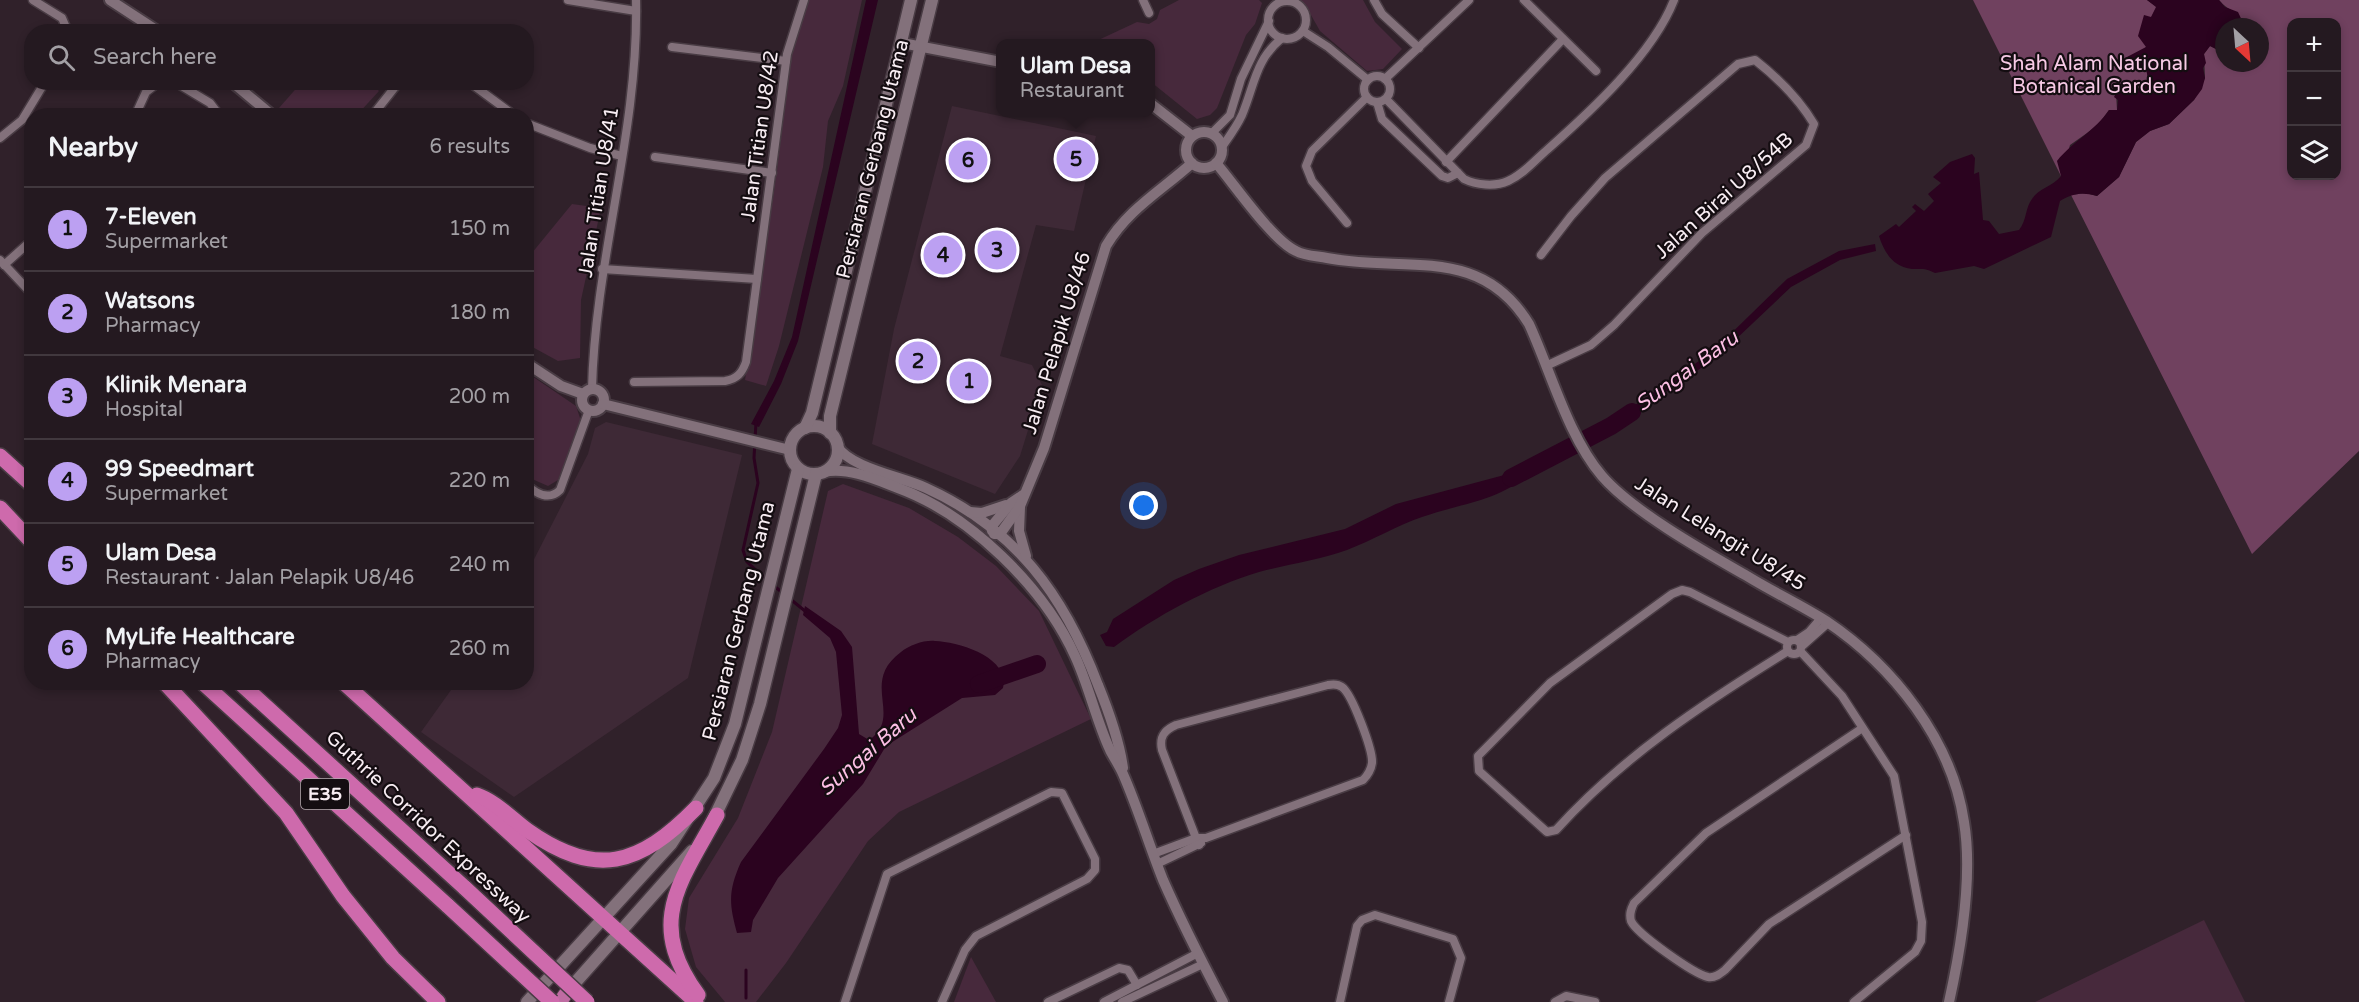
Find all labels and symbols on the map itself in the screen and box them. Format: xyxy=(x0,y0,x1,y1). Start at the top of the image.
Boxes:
north arrow xyxy=(2215,18,2269,72)
street label: Persiaran Gerbang Utama xyxy=(832,37,914,281)
street label: Jalan Titian U8/42 xyxy=(736,49,784,223)
park label: Shah Alam National Botanical Garden xyxy=(2000,52,2188,99)
street label: Jalan Titian U8/41 xyxy=(574,105,624,279)
street label: Jalan Birai U8/54B xyxy=(1650,128,1798,264)
pin: 5 xyxy=(1056,136,1096,182)
pin: 6 xyxy=(948,138,988,182)
pin: 3 xyxy=(978,228,1016,272)
pin: 4 xyxy=(924,232,962,278)
street label: Jalan Pelapik U8/46 xyxy=(1018,249,1096,437)
water label: Sungai Baru xyxy=(1631,325,1744,417)
pin: 2 xyxy=(898,338,938,384)
pin: 1 xyxy=(950,358,988,404)
street label: Jalan Lelangit U8/45 xyxy=(1630,472,1810,596)
your location xyxy=(1129,491,1158,520)
street label: Persiaran Gerbang Utama xyxy=(698,499,780,743)
water label: Sungai Baru xyxy=(814,702,923,801)
street label: Guthrie Corridor Expressway xyxy=(321,726,536,929)
road number: E35 xyxy=(301,779,349,809)

